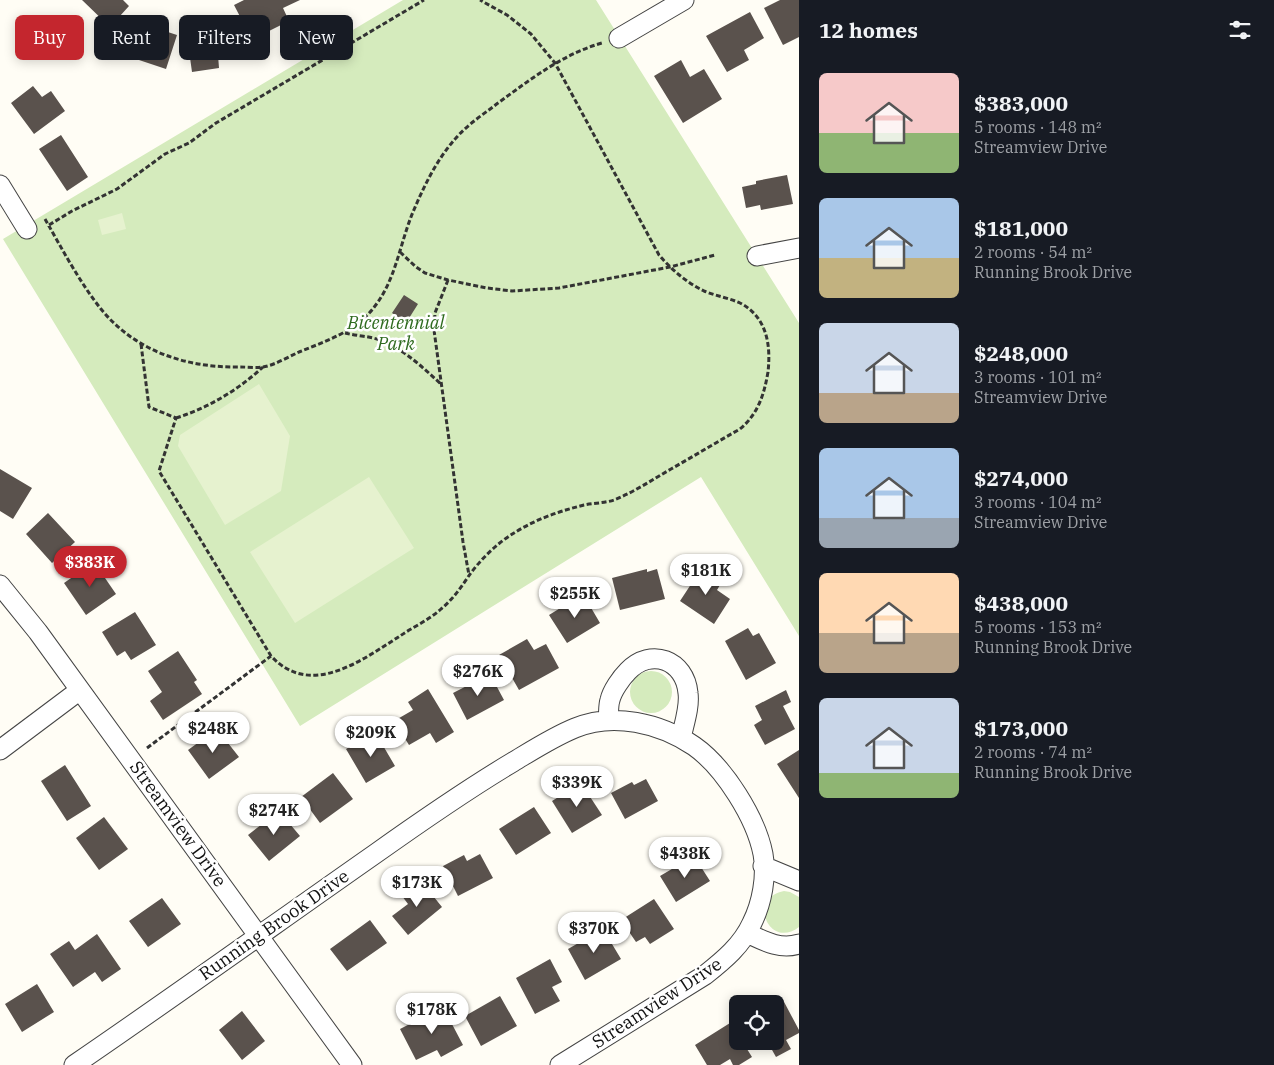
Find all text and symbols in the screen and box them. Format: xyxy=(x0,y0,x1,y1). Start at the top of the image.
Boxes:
chip: Buy xyxy=(15,15,84,60)
chip: Rent xyxy=(94,15,169,60)
chip: Filters xyxy=(179,15,270,60)
chip: New xyxy=(280,15,353,60)
text: 12 homes xyxy=(819,16,918,44)
icon: filters xyxy=(1226,16,1254,44)
text: $383,000 xyxy=(974,89,1068,117)
icon: home xyxy=(859,93,919,153)
text: 5 rooms · 148 m² xyxy=(974,117,1102,137)
text: Streamview Drive xyxy=(974,137,1107,157)
text: $181,000 xyxy=(974,214,1068,242)
icon: home xyxy=(859,218,919,278)
text: 2 rooms · 54 m² xyxy=(974,242,1092,262)
text: Running Brook Drive xyxy=(974,262,1132,282)
park label: Bicentennial Park xyxy=(346,311,446,355)
text: $248,000 xyxy=(974,339,1068,367)
icon: home xyxy=(859,343,919,403)
text: 3 rooms · 101 m² xyxy=(974,367,1102,387)
text: Streamview Drive xyxy=(974,387,1107,407)
text: $274,000 xyxy=(974,464,1068,492)
icon: home xyxy=(859,468,919,528)
text: 3 rooms · 104 m² xyxy=(974,492,1102,512)
text: Streamview Drive xyxy=(974,512,1107,532)
pin: $383K xyxy=(55,546,125,588)
text: $383K xyxy=(65,552,115,572)
pin: $181K xyxy=(671,554,741,596)
text: $181K xyxy=(681,560,731,580)
pin: $255K xyxy=(540,576,610,619)
text: $255K xyxy=(550,583,600,603)
text: $438,000 xyxy=(974,589,1068,617)
icon: home xyxy=(859,593,919,653)
text: 5 rooms · 153 m² xyxy=(974,617,1102,637)
text: Running Brook Drive xyxy=(974,637,1132,657)
pin: $276K xyxy=(443,654,513,697)
text: $276K xyxy=(453,661,503,681)
pin: $248K xyxy=(178,712,248,754)
text: $173,000 xyxy=(974,714,1068,742)
pin: $209K xyxy=(336,716,406,758)
text: $248K xyxy=(188,718,238,738)
icon: home xyxy=(859,718,919,778)
text: $209K xyxy=(346,722,396,742)
text: 2 rooms · 74 m² xyxy=(974,742,1092,762)
street label: Streamview Drive xyxy=(125,756,232,891)
text: Running Brook Drive xyxy=(974,762,1132,782)
pin: $339K xyxy=(542,766,612,808)
text: $339K xyxy=(552,772,602,792)
pin: $274K xyxy=(239,794,309,836)
text: $274K xyxy=(249,800,299,820)
pin: $438K xyxy=(650,836,720,879)
text: $438K xyxy=(660,843,710,863)
street label: Running Brook Drive xyxy=(194,864,353,985)
pin: $173K xyxy=(382,866,452,908)
text: $173K xyxy=(392,872,442,892)
pin: $370K xyxy=(559,912,629,954)
text: $370K xyxy=(569,918,619,938)
street label: Streamview Drive xyxy=(588,952,726,1053)
pin: $178K xyxy=(397,992,467,1035)
map controls xyxy=(729,995,784,1050)
button: locate xyxy=(729,995,784,1050)
text: $178K xyxy=(407,999,457,1019)

